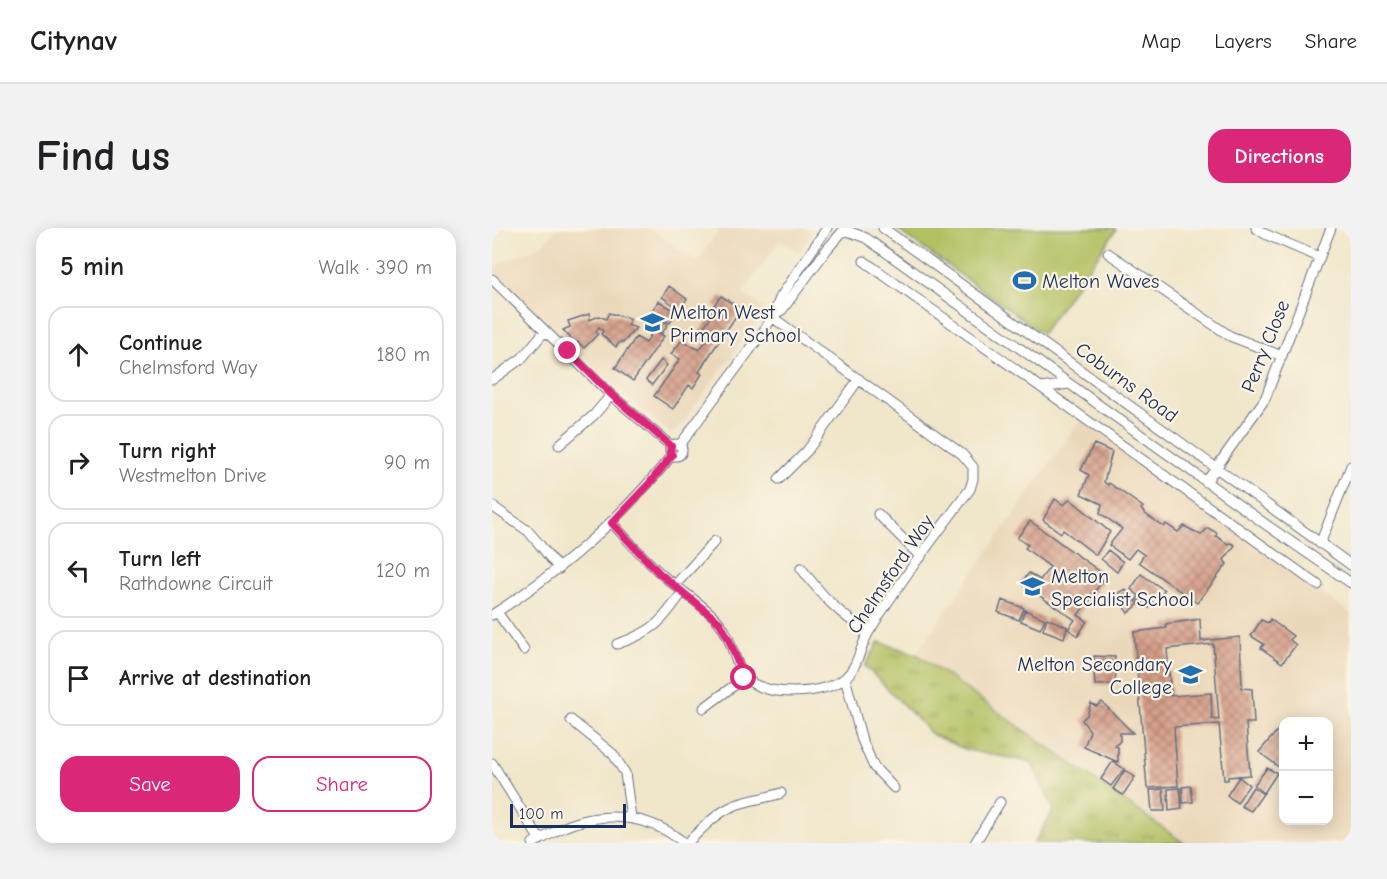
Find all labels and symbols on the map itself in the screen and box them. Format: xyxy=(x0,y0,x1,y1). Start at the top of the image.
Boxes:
sports icon: Melton Waves xyxy=(1011,268,1037,294)
place label: Melton Waves xyxy=(1042,270,1159,293)
street label: Perry Close xyxy=(1237,297,1294,396)
place label: Melton West Primary School xyxy=(670,301,801,347)
school or university icon: Melton West Primary School xyxy=(639,310,665,336)
route end xyxy=(554,337,580,363)
street label: Coburns Road xyxy=(1071,338,1182,427)
street label: Chelmsford Way xyxy=(842,511,939,638)
place label: Melton Specialist School xyxy=(1051,565,1194,611)
school or university icon: Melton Specialist School xyxy=(1020,574,1046,600)
place label: Melton Secondary College xyxy=(1017,653,1172,699)
school or university icon: Melton Secondary College xyxy=(1177,662,1203,688)
route start xyxy=(730,664,756,690)
scale bar xyxy=(510,801,626,828)

